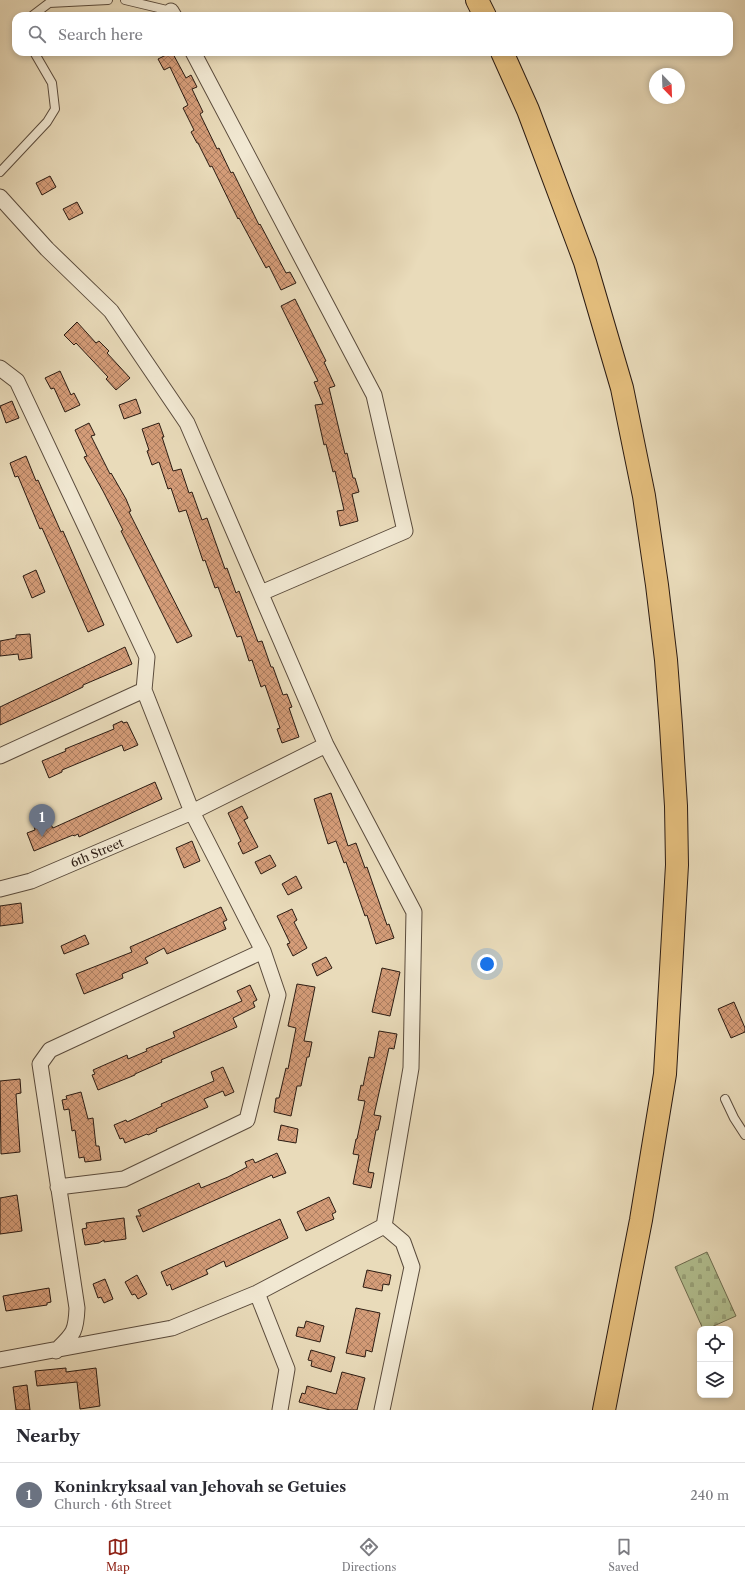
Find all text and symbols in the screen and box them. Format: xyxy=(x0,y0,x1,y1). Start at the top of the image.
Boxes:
search box xyxy=(12,12,733,56)
icon: search xyxy=(26,23,48,45)
text: Search here xyxy=(58,25,143,44)
north arrow xyxy=(649,68,685,104)
pin: 1 xyxy=(29,804,55,837)
street label: 6th Street xyxy=(68,834,126,870)
your location xyxy=(477,954,497,974)
map controls xyxy=(697,1326,733,1398)
button: locate xyxy=(697,1326,733,1362)
button: layers xyxy=(697,1362,733,1398)
text: Nearby xyxy=(16,1426,80,1446)
text: Koninkryksaal van Jehovah se Getuies xyxy=(54,1477,346,1496)
text: 1 xyxy=(26,1487,32,1503)
text: 240 m xyxy=(690,1487,729,1503)
text: Church · 6th Street xyxy=(54,1496,172,1512)
tab: Map xyxy=(106,1536,130,1574)
tab: Directions xyxy=(342,1536,396,1574)
tab: Saved xyxy=(608,1536,639,1574)

